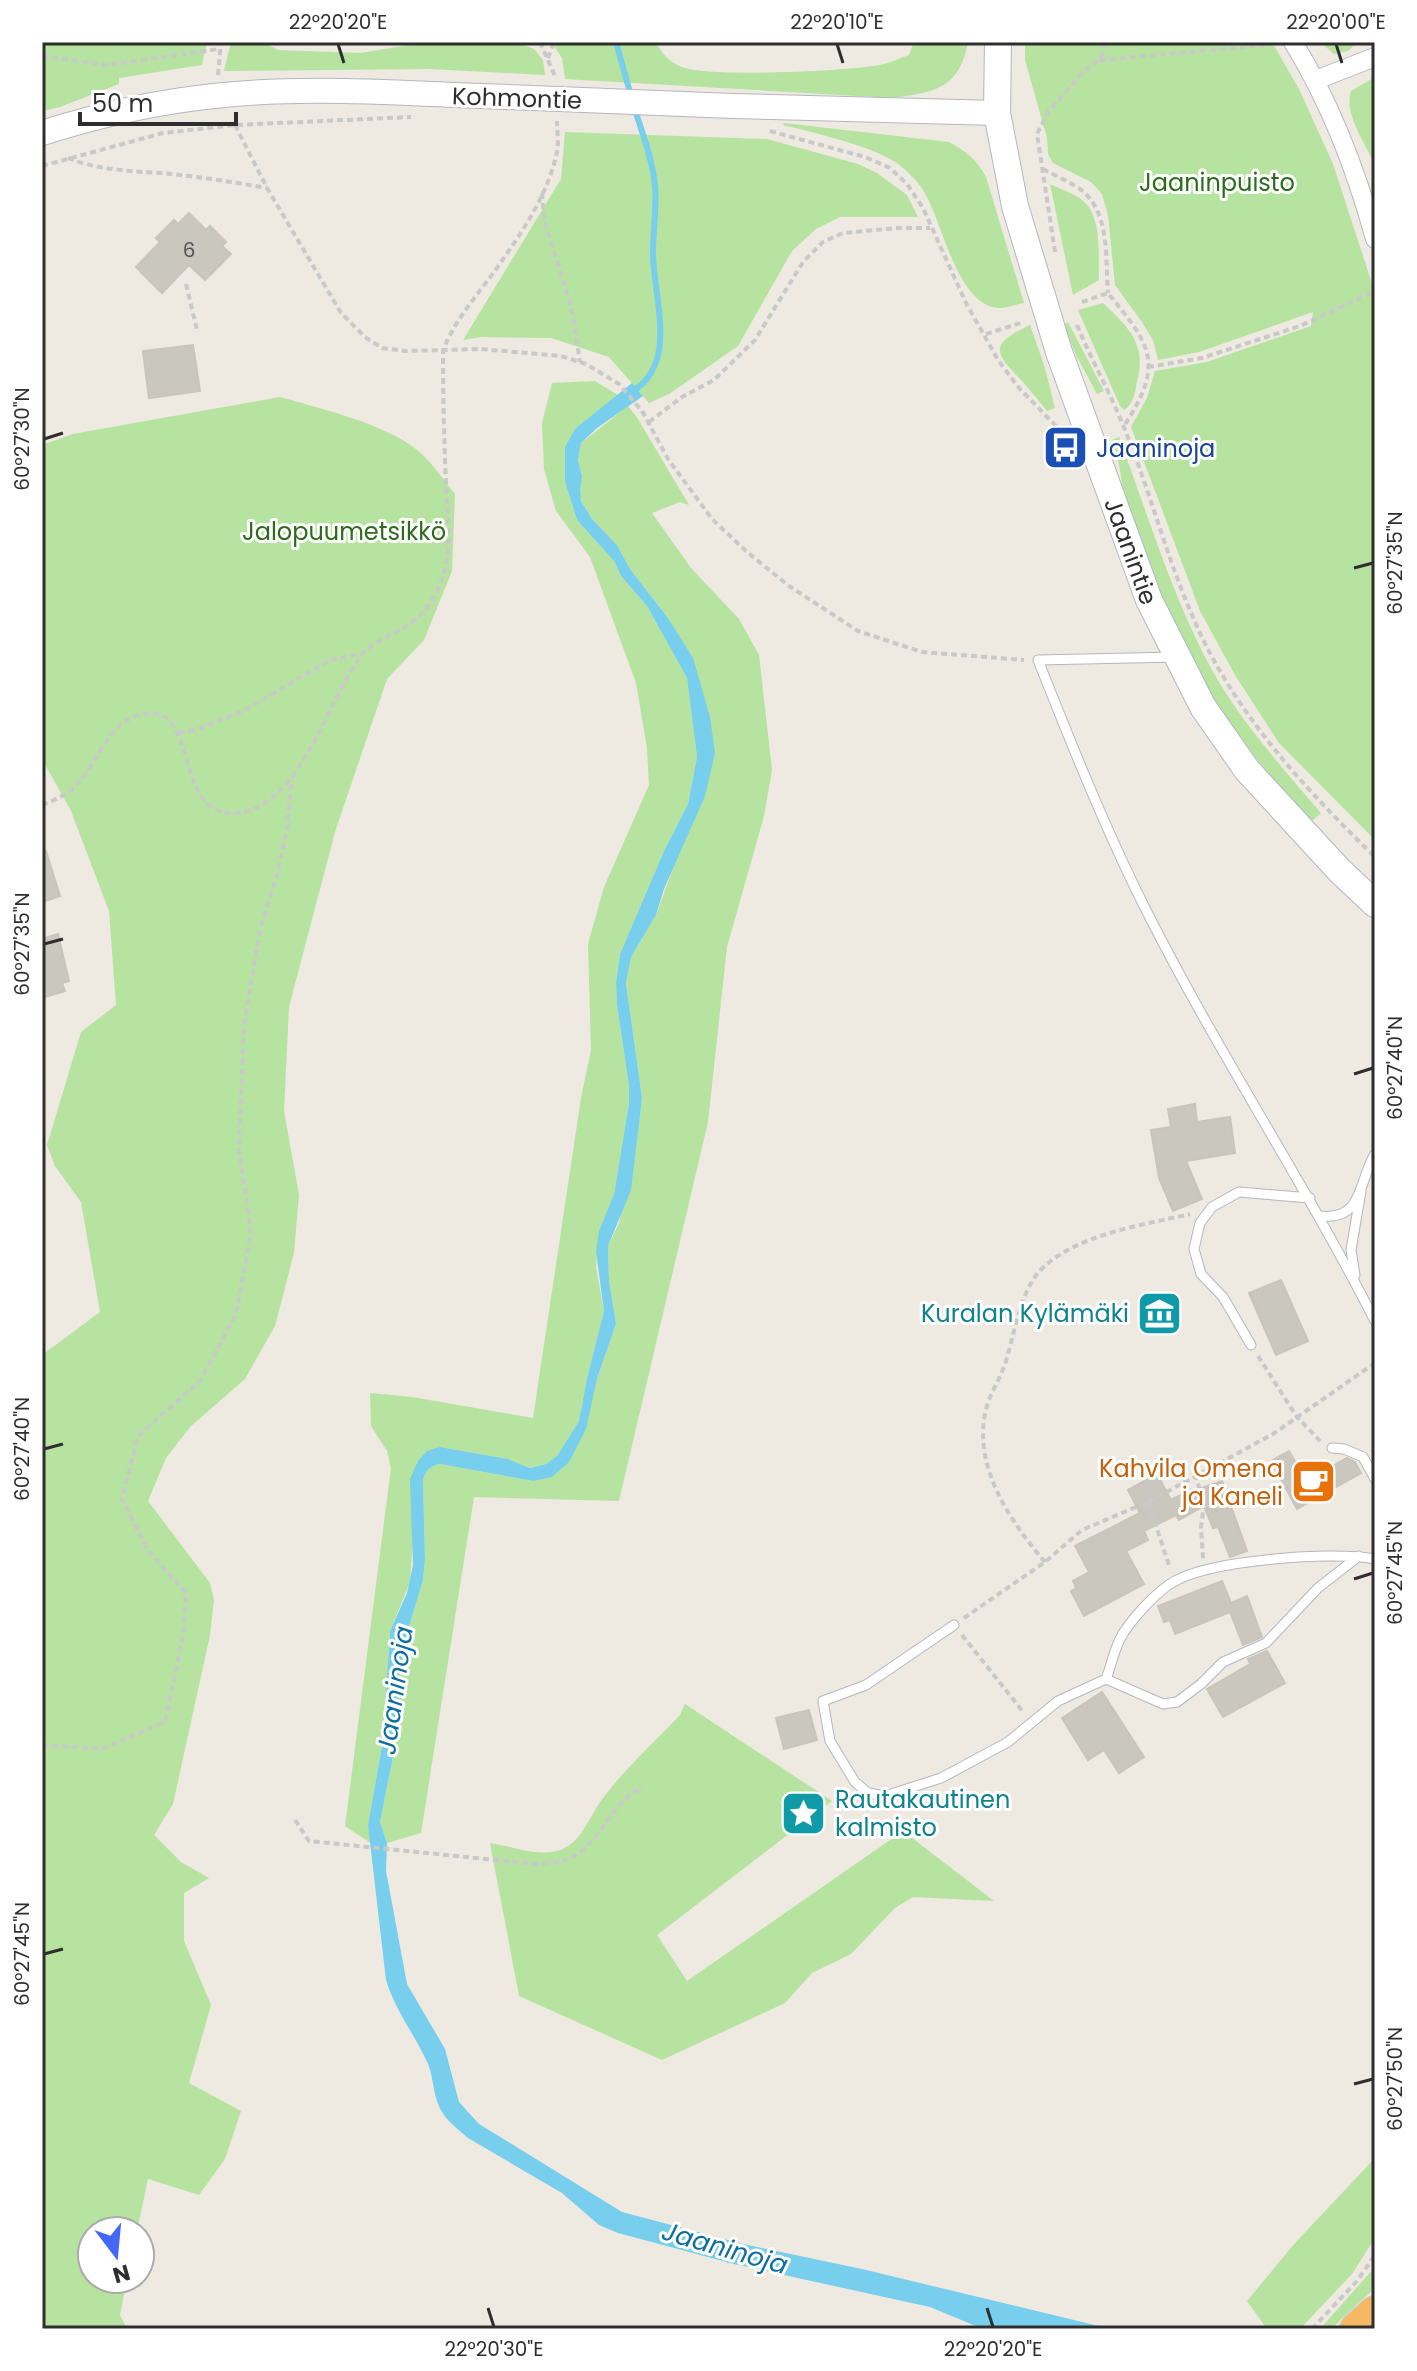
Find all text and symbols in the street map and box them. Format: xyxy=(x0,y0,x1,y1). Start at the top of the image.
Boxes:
text: 22°20'20"E xyxy=(289,8,387,36)
text: 22°20'10"E xyxy=(790,8,884,36)
text: 22°20'00"E xyxy=(1286,8,1386,36)
scale bar xyxy=(80,76,236,126)
street label: Kohmontie xyxy=(451,79,583,117)
text: 50 m xyxy=(92,87,153,120)
park label: Jaaninpuisto xyxy=(1139,166,1295,199)
house number: 6 xyxy=(183,236,195,264)
text: 60°27'30"N xyxy=(8,387,36,491)
bus stop icon: Jaaninoja xyxy=(1041,424,1089,472)
place label: Jaaninoja xyxy=(1096,432,1215,465)
street label: Jaanintie xyxy=(1097,493,1166,609)
text: 60°27'35"N xyxy=(1381,511,1409,615)
park label: Jalopuumetsikkö xyxy=(242,515,446,548)
text: 60°27'35"N xyxy=(8,892,36,996)
text: 60°27'40"N xyxy=(1381,1016,1409,1120)
museum icon: Kuralan Kylämäki xyxy=(1136,1289,1184,1337)
place label: Kuralan Kylämäki xyxy=(921,1297,1129,1330)
text: 60°27'40"N xyxy=(8,1397,36,1501)
place label: Kahvila Omena ja Kaneli xyxy=(1099,1452,1283,1513)
cafe icon: Kahvila Omena ja Kaneli xyxy=(1290,1458,1338,1506)
text: 60°27'45"N xyxy=(1381,1521,1409,1625)
water label: Jaaninoja xyxy=(368,1623,422,1757)
place label: Rautakautinen kalmisto xyxy=(835,1783,1010,1844)
place icon: Rautakautinen kalmisto xyxy=(780,1789,828,1837)
text: 60°27'45"N xyxy=(8,1902,36,2006)
text: 60°27'50"N xyxy=(1381,2027,1409,2131)
water label: Jaaninoja xyxy=(658,2213,792,2283)
north arrow xyxy=(76,2215,156,2295)
text: N xyxy=(109,2257,134,2291)
text: 22°20'30"E xyxy=(445,2335,543,2363)
text: 22°20'20"E xyxy=(944,2335,1042,2363)

